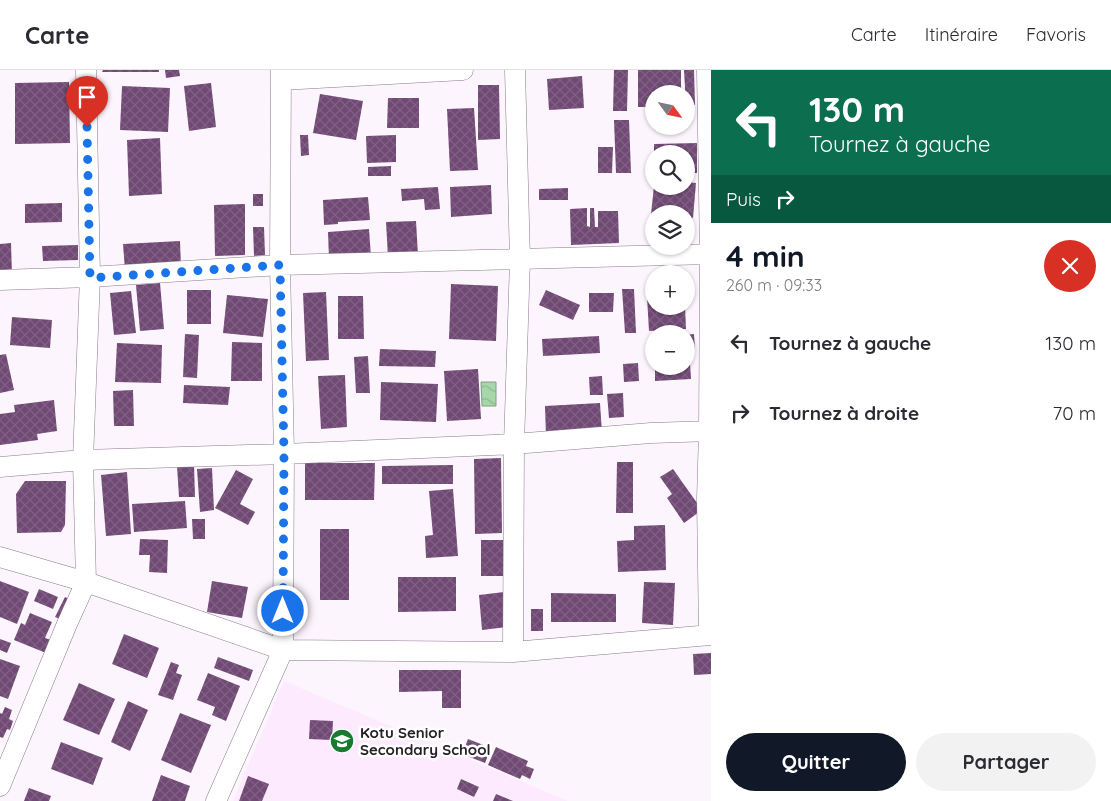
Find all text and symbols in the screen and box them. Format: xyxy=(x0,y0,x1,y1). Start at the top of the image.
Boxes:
text: Carte xyxy=(25,20,89,50)
text: Carte xyxy=(851,23,897,46)
text: Itinéraire xyxy=(925,23,998,46)
text: Favoris xyxy=(1026,23,1086,46)
pin xyxy=(66,76,108,127)
icon: arrive xyxy=(73,83,101,111)
north arrow xyxy=(645,85,695,135)
map controls xyxy=(645,85,695,375)
text: 130 m xyxy=(809,87,905,131)
icon: left xyxy=(726,90,791,155)
text: Tournez à gauche xyxy=(809,130,991,158)
button: search xyxy=(645,145,695,195)
icon: right xyxy=(771,185,799,213)
text: Puis xyxy=(726,187,761,211)
button: layers xyxy=(645,205,695,255)
text: 4 min xyxy=(726,237,805,275)
button: close xyxy=(1044,240,1096,292)
button: + xyxy=(645,265,695,315)
text: 260 m · 09:33 xyxy=(726,275,822,295)
button: − xyxy=(645,325,695,375)
icon: left xyxy=(726,329,754,357)
text: Tournez à gauche xyxy=(769,331,931,355)
text: 130 m xyxy=(1045,331,1096,355)
icon: right xyxy=(726,399,754,427)
text: Tournez à droite xyxy=(769,401,919,425)
text: 70 m xyxy=(1052,401,1096,425)
position arrow xyxy=(256,584,308,636)
place label: Kotu Senior Secondary School xyxy=(360,723,491,759)
school or university icon: Kotu Senior Secondary School xyxy=(329,728,355,754)
button: Quitter xyxy=(726,733,906,791)
button: Partager xyxy=(916,733,1096,791)

